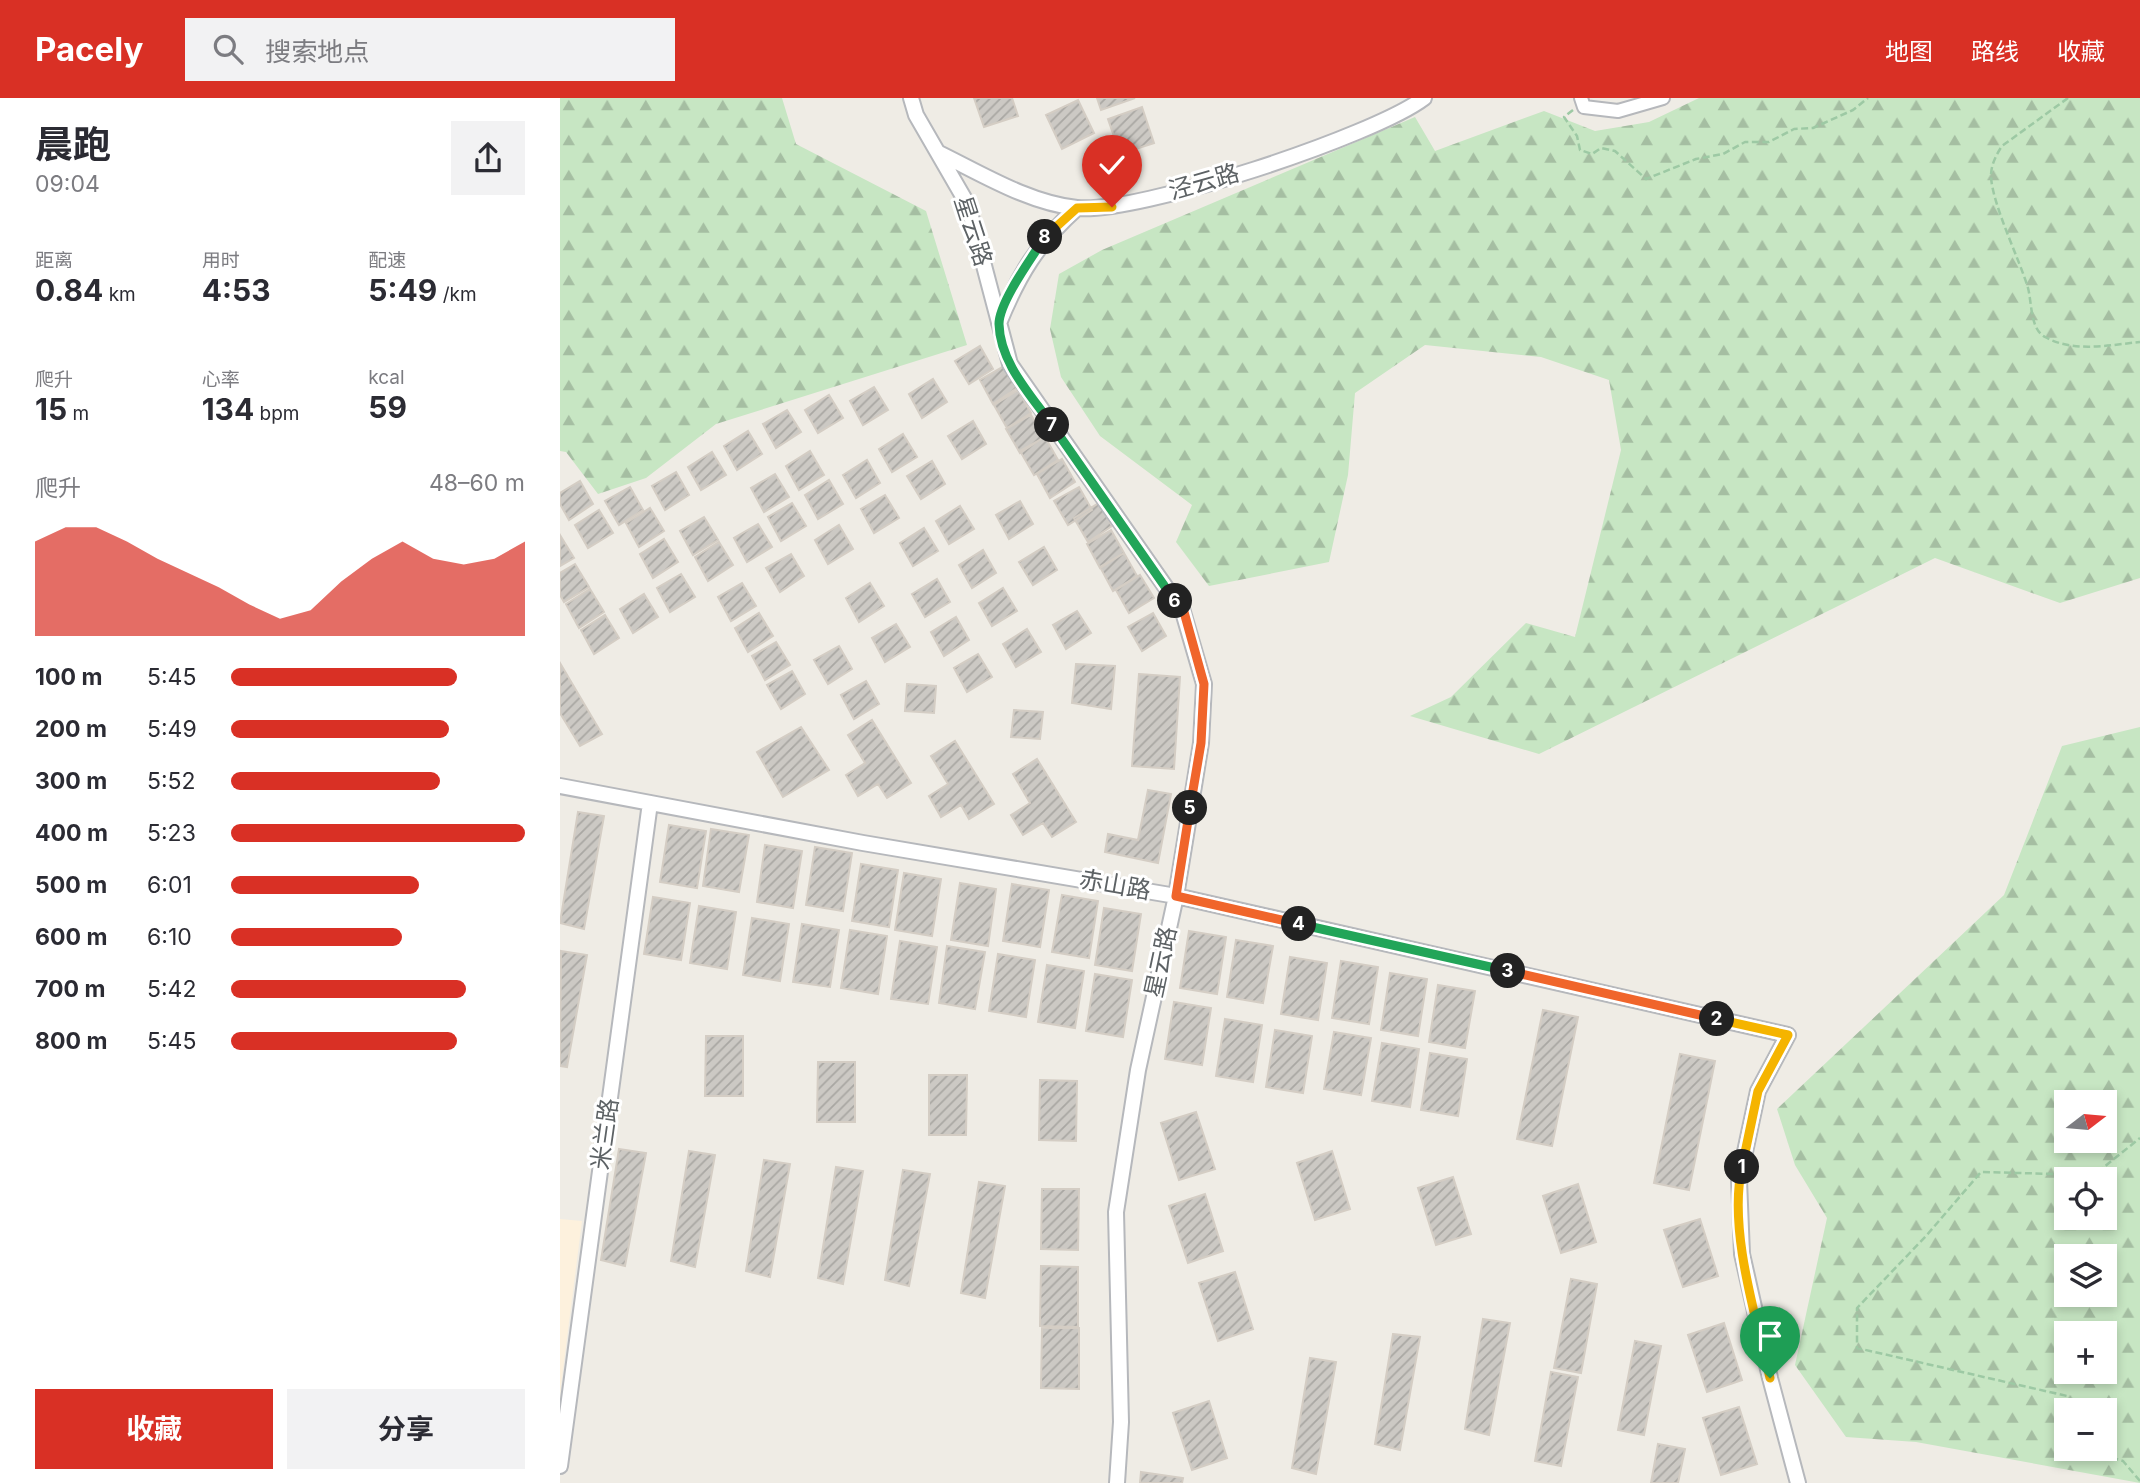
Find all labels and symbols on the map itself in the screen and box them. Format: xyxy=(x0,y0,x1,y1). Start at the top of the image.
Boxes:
pin xyxy=(1082,135,1142,207)
street label: 泾云路 xyxy=(1165,158,1242,205)
street label: 星云路 xyxy=(949,192,998,270)
pin: 8 xyxy=(1028,220,1063,254)
pin: 7 xyxy=(1035,408,1070,442)
pin: 6 xyxy=(1158,584,1192,618)
pin: 5 xyxy=(1172,790,1208,826)
street label: 赤山路 xyxy=(1077,864,1153,905)
pin: 4 xyxy=(1282,906,1316,942)
street label: 星云路 xyxy=(1139,924,1182,1000)
pin: 3 xyxy=(1490,954,1525,988)
pin: 2 xyxy=(1700,1002,1734,1037)
north arrow xyxy=(2054,1090,2118,1153)
street label: 米兰路 xyxy=(585,1096,624,1172)
pin: 1 xyxy=(1724,1150,1760,1184)
pin xyxy=(1740,1306,1800,1378)

